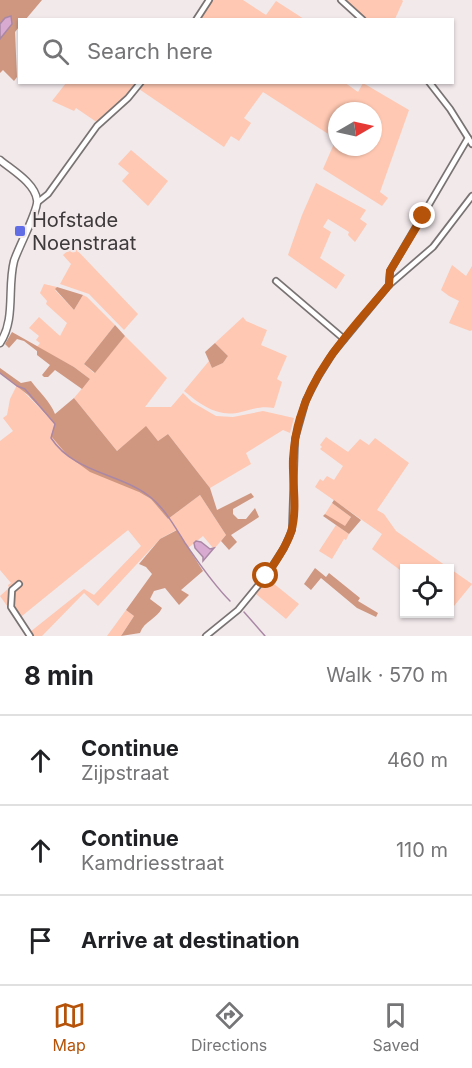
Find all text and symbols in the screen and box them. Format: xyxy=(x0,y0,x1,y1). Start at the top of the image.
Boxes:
search box xyxy=(18,18,454,84)
icon: search xyxy=(39,35,72,68)
text: Search here xyxy=(87,38,213,64)
north arrow xyxy=(328,102,382,156)
route end xyxy=(409,202,435,228)
place label: Hofstade Noenstraat xyxy=(32,208,137,255)
marker: Hofstade Noenstraat xyxy=(13,224,27,238)
route start xyxy=(252,562,278,588)
map controls xyxy=(400,564,454,618)
button: locate xyxy=(400,564,454,618)
text: 8 min xyxy=(24,660,94,691)
text: Walk · 570 m xyxy=(326,663,448,687)
text: Continue xyxy=(81,735,179,761)
icon: ahead xyxy=(24,744,57,777)
text: 460 m xyxy=(387,748,448,772)
text: Zijpstraat xyxy=(81,761,169,785)
text: Continue xyxy=(81,825,179,851)
icon: ahead xyxy=(24,834,57,867)
text: 110 m xyxy=(396,838,448,862)
text: Kamdriesstraat xyxy=(81,851,224,875)
icon: arrive xyxy=(24,924,57,957)
text: Arrive at destination xyxy=(81,927,300,953)
tab: Map xyxy=(53,999,86,1055)
tab: Directions xyxy=(191,999,267,1055)
tab: Saved xyxy=(373,999,419,1055)

